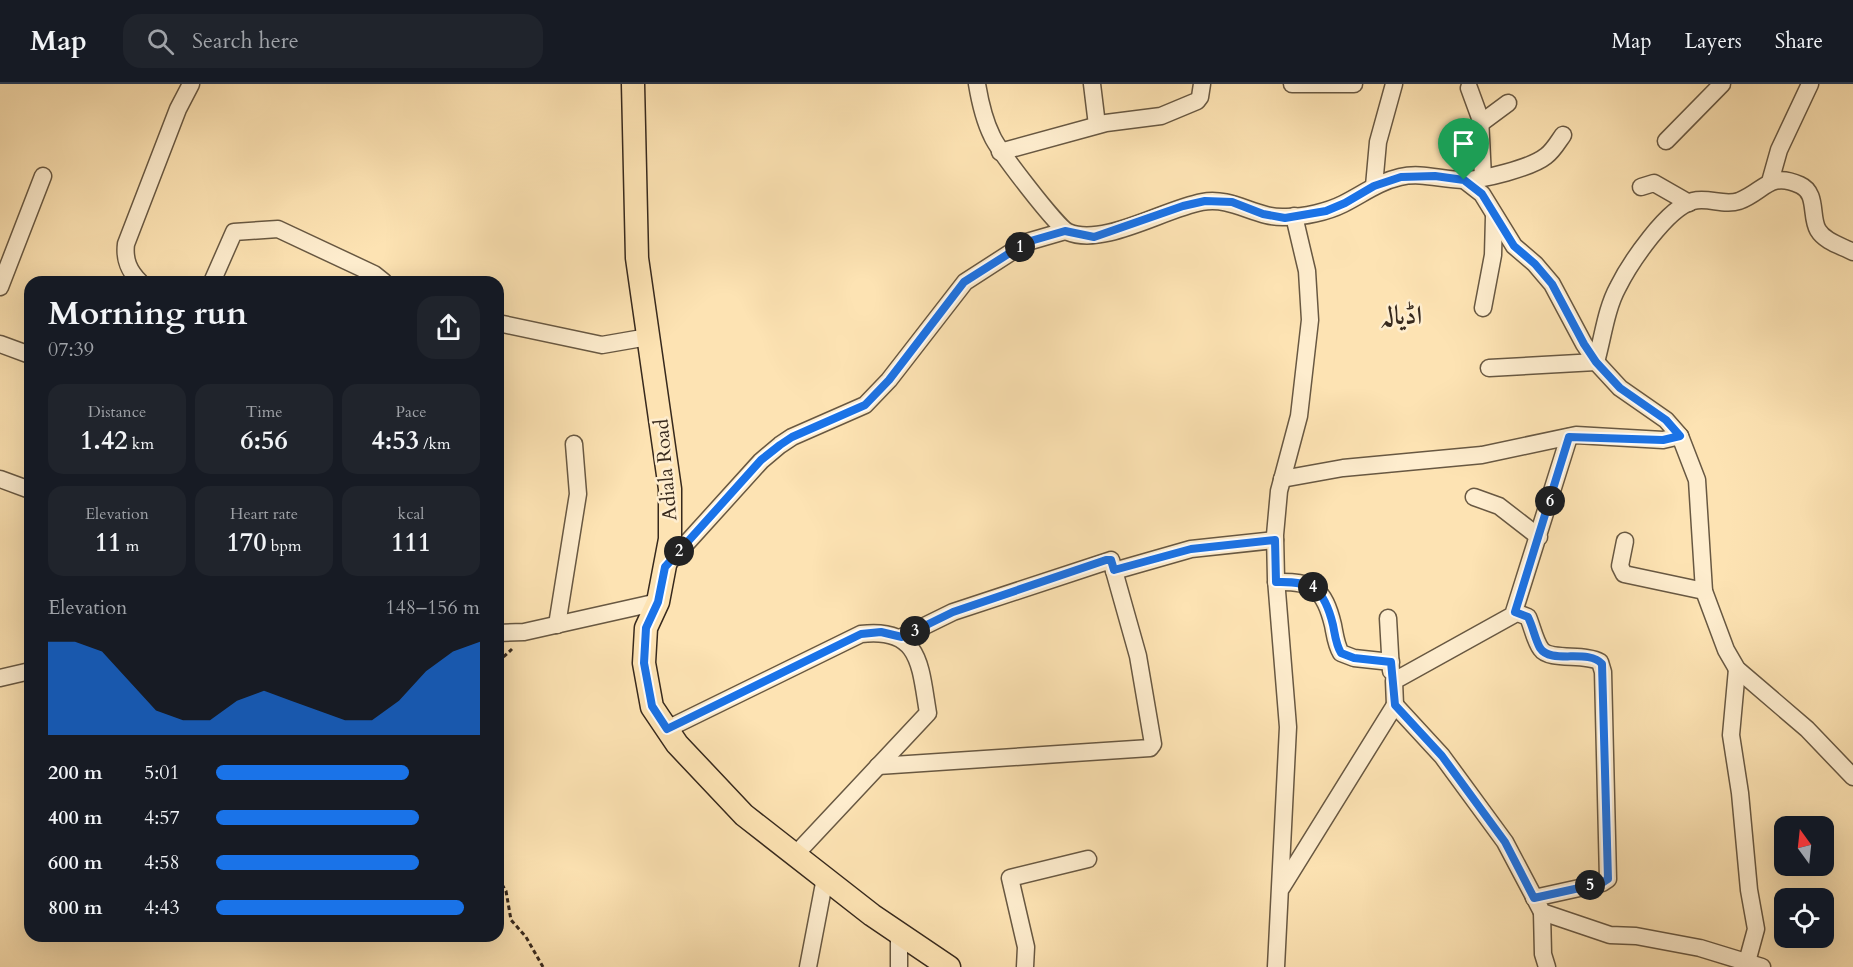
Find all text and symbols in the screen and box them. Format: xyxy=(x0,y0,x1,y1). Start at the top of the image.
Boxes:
search box xyxy=(123,14,543,68)
text: Map xyxy=(30,22,87,60)
icon: search xyxy=(144,25,177,58)
text: Search here xyxy=(192,26,299,56)
text: Map xyxy=(1612,27,1652,56)
text: Layers xyxy=(1685,27,1742,56)
text: Share xyxy=(1775,27,1823,56)
pin xyxy=(1438,118,1489,180)
icon: arrive xyxy=(1447,127,1480,160)
pin: 1 xyxy=(1005,232,1035,262)
text: 1 xyxy=(1016,236,1024,258)
text: Morning run xyxy=(48,291,248,336)
button: share xyxy=(417,296,480,359)
district label: اڈیالہ xyxy=(1380,298,1422,333)
text: 07:39 xyxy=(48,336,94,363)
text: Distance xyxy=(88,401,146,423)
text: Time xyxy=(245,401,283,423)
text: Pace xyxy=(396,401,426,423)
street label: Adiala Road xyxy=(648,418,683,522)
text: 1.42 xyxy=(80,423,128,458)
text: 6:56 xyxy=(240,423,288,458)
text: 4:53 xyxy=(371,423,419,458)
text: km xyxy=(128,433,154,455)
text: /km xyxy=(419,433,451,455)
pin: 6 xyxy=(1535,486,1565,516)
text: 6 xyxy=(1546,490,1554,512)
text: Elevation xyxy=(85,503,149,525)
text: Heart rate xyxy=(230,503,298,525)
text: kcal xyxy=(398,503,424,525)
text: 11 xyxy=(95,525,121,560)
text: 170 xyxy=(227,525,267,560)
text: 111 xyxy=(391,525,431,560)
text: m xyxy=(121,535,139,557)
text: bpm xyxy=(267,535,301,557)
pin: 2 xyxy=(664,536,694,566)
text: 2 xyxy=(675,540,683,562)
pin: 4 xyxy=(1298,572,1328,602)
text: 4 xyxy=(1309,576,1317,598)
text: Elevation xyxy=(48,594,127,621)
text: 148–156 m xyxy=(385,594,480,621)
pin: 3 xyxy=(900,616,930,646)
text: 3 xyxy=(911,620,919,642)
text: 200 m xyxy=(48,759,103,786)
text: 5:01 xyxy=(144,759,180,786)
text: 400 m xyxy=(48,804,103,831)
text: 4:57 xyxy=(144,804,180,831)
north arrow xyxy=(1774,816,1834,876)
map controls xyxy=(1774,816,1834,948)
text: 600 m xyxy=(48,849,103,876)
text: 4:58 xyxy=(144,849,180,876)
pin: 5 xyxy=(1575,870,1605,900)
text: 5 xyxy=(1586,874,1594,896)
button: locate xyxy=(1774,888,1834,948)
text: 800 m xyxy=(48,894,103,921)
text: 4:43 xyxy=(144,894,180,921)

